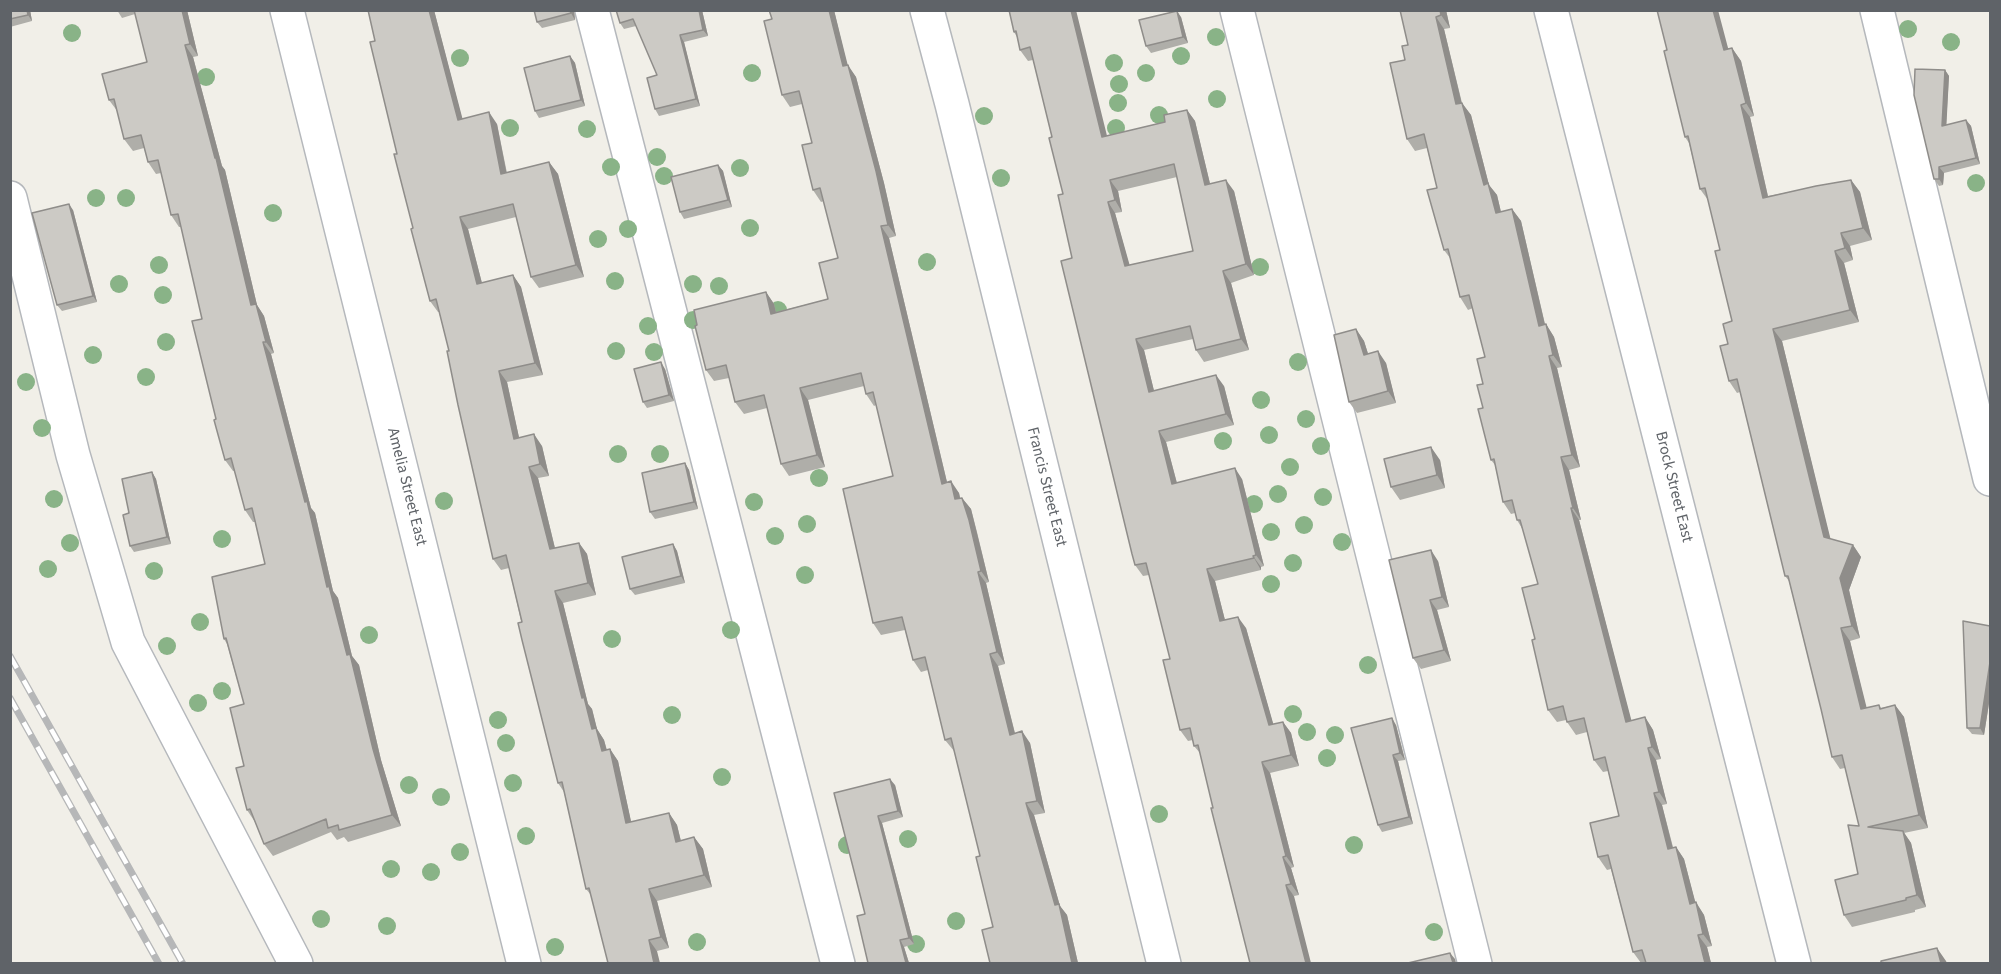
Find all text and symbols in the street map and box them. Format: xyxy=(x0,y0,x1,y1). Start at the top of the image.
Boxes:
street label: Francis Street East xyxy=(1022,425,1070,549)
street label: Amelia Street East xyxy=(382,426,430,548)
street label: Brock Street East xyxy=(1650,430,1696,544)

